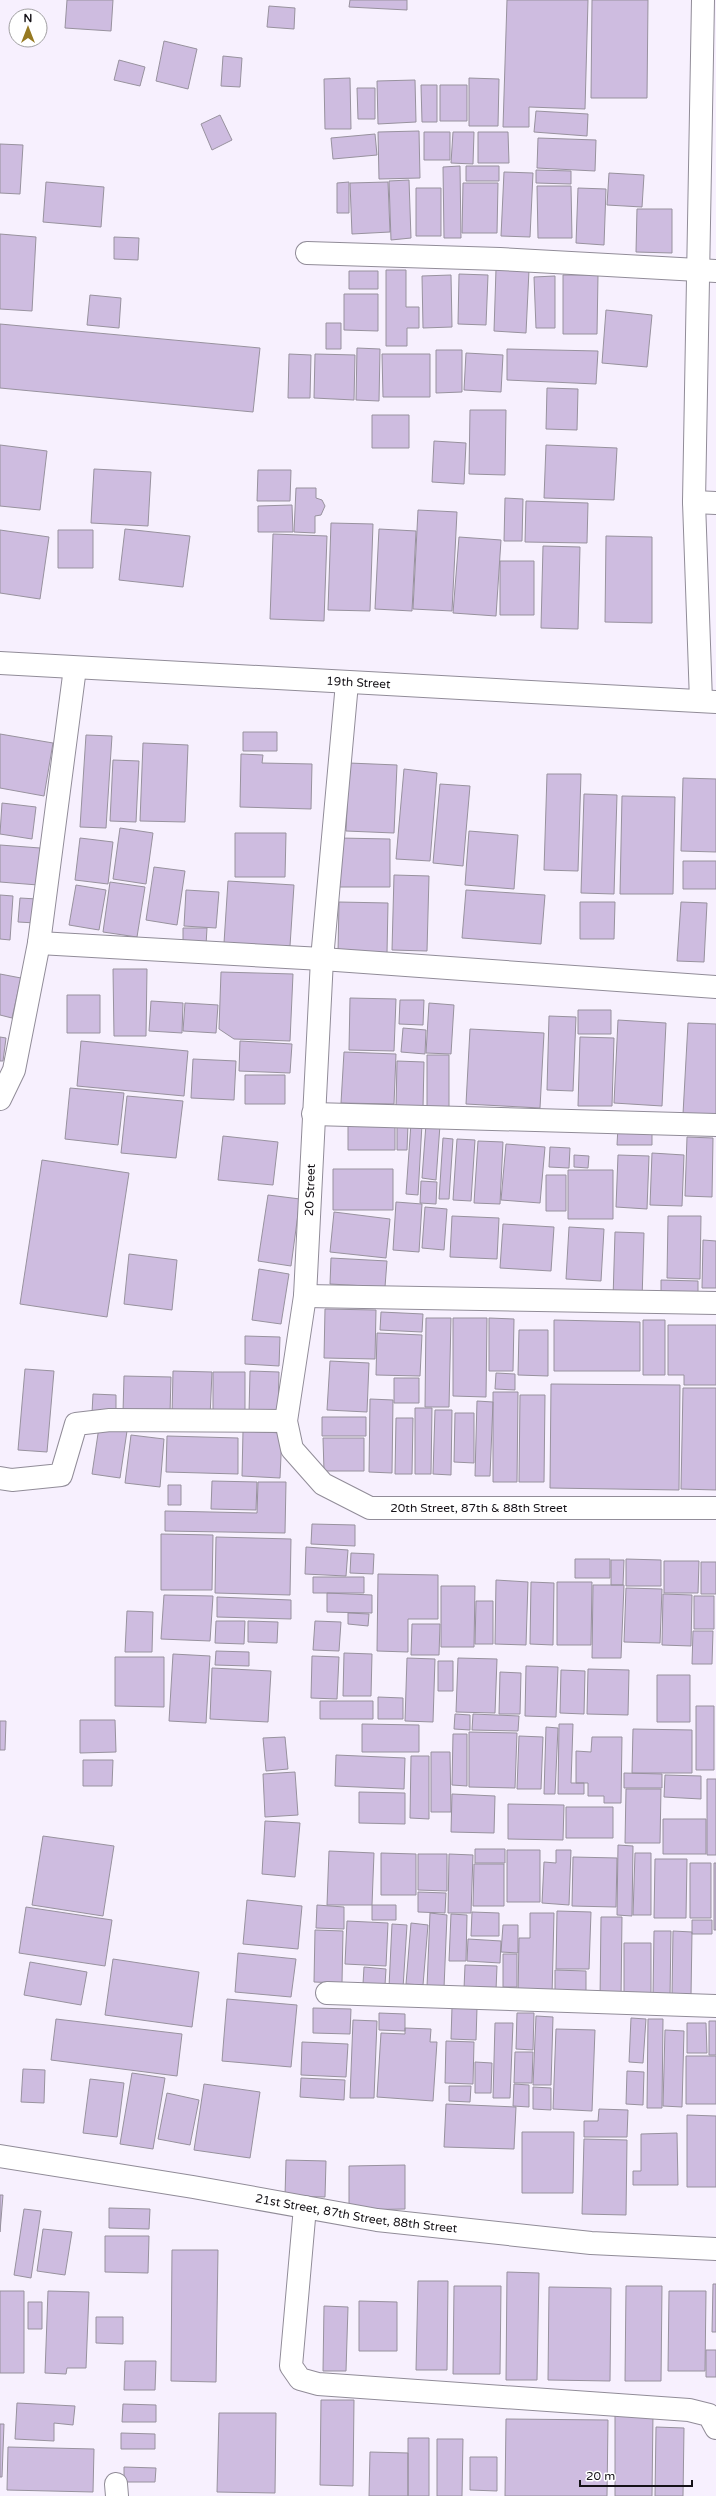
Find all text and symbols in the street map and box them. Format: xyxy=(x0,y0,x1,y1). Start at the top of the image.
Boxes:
north arrow xyxy=(8,8,48,48)
text: N xyxy=(24,12,32,25)
street label: 19th Street xyxy=(326,674,391,691)
street label: 20 Street xyxy=(302,1163,318,1216)
street label: 20th Street, 87th & 88th Street xyxy=(390,1501,568,1515)
street label: 21st Street, 87th Street, 88th Street xyxy=(254,2191,458,2236)
scale bar xyxy=(580,2462,692,2488)
text: 20 m xyxy=(586,2469,615,2483)

